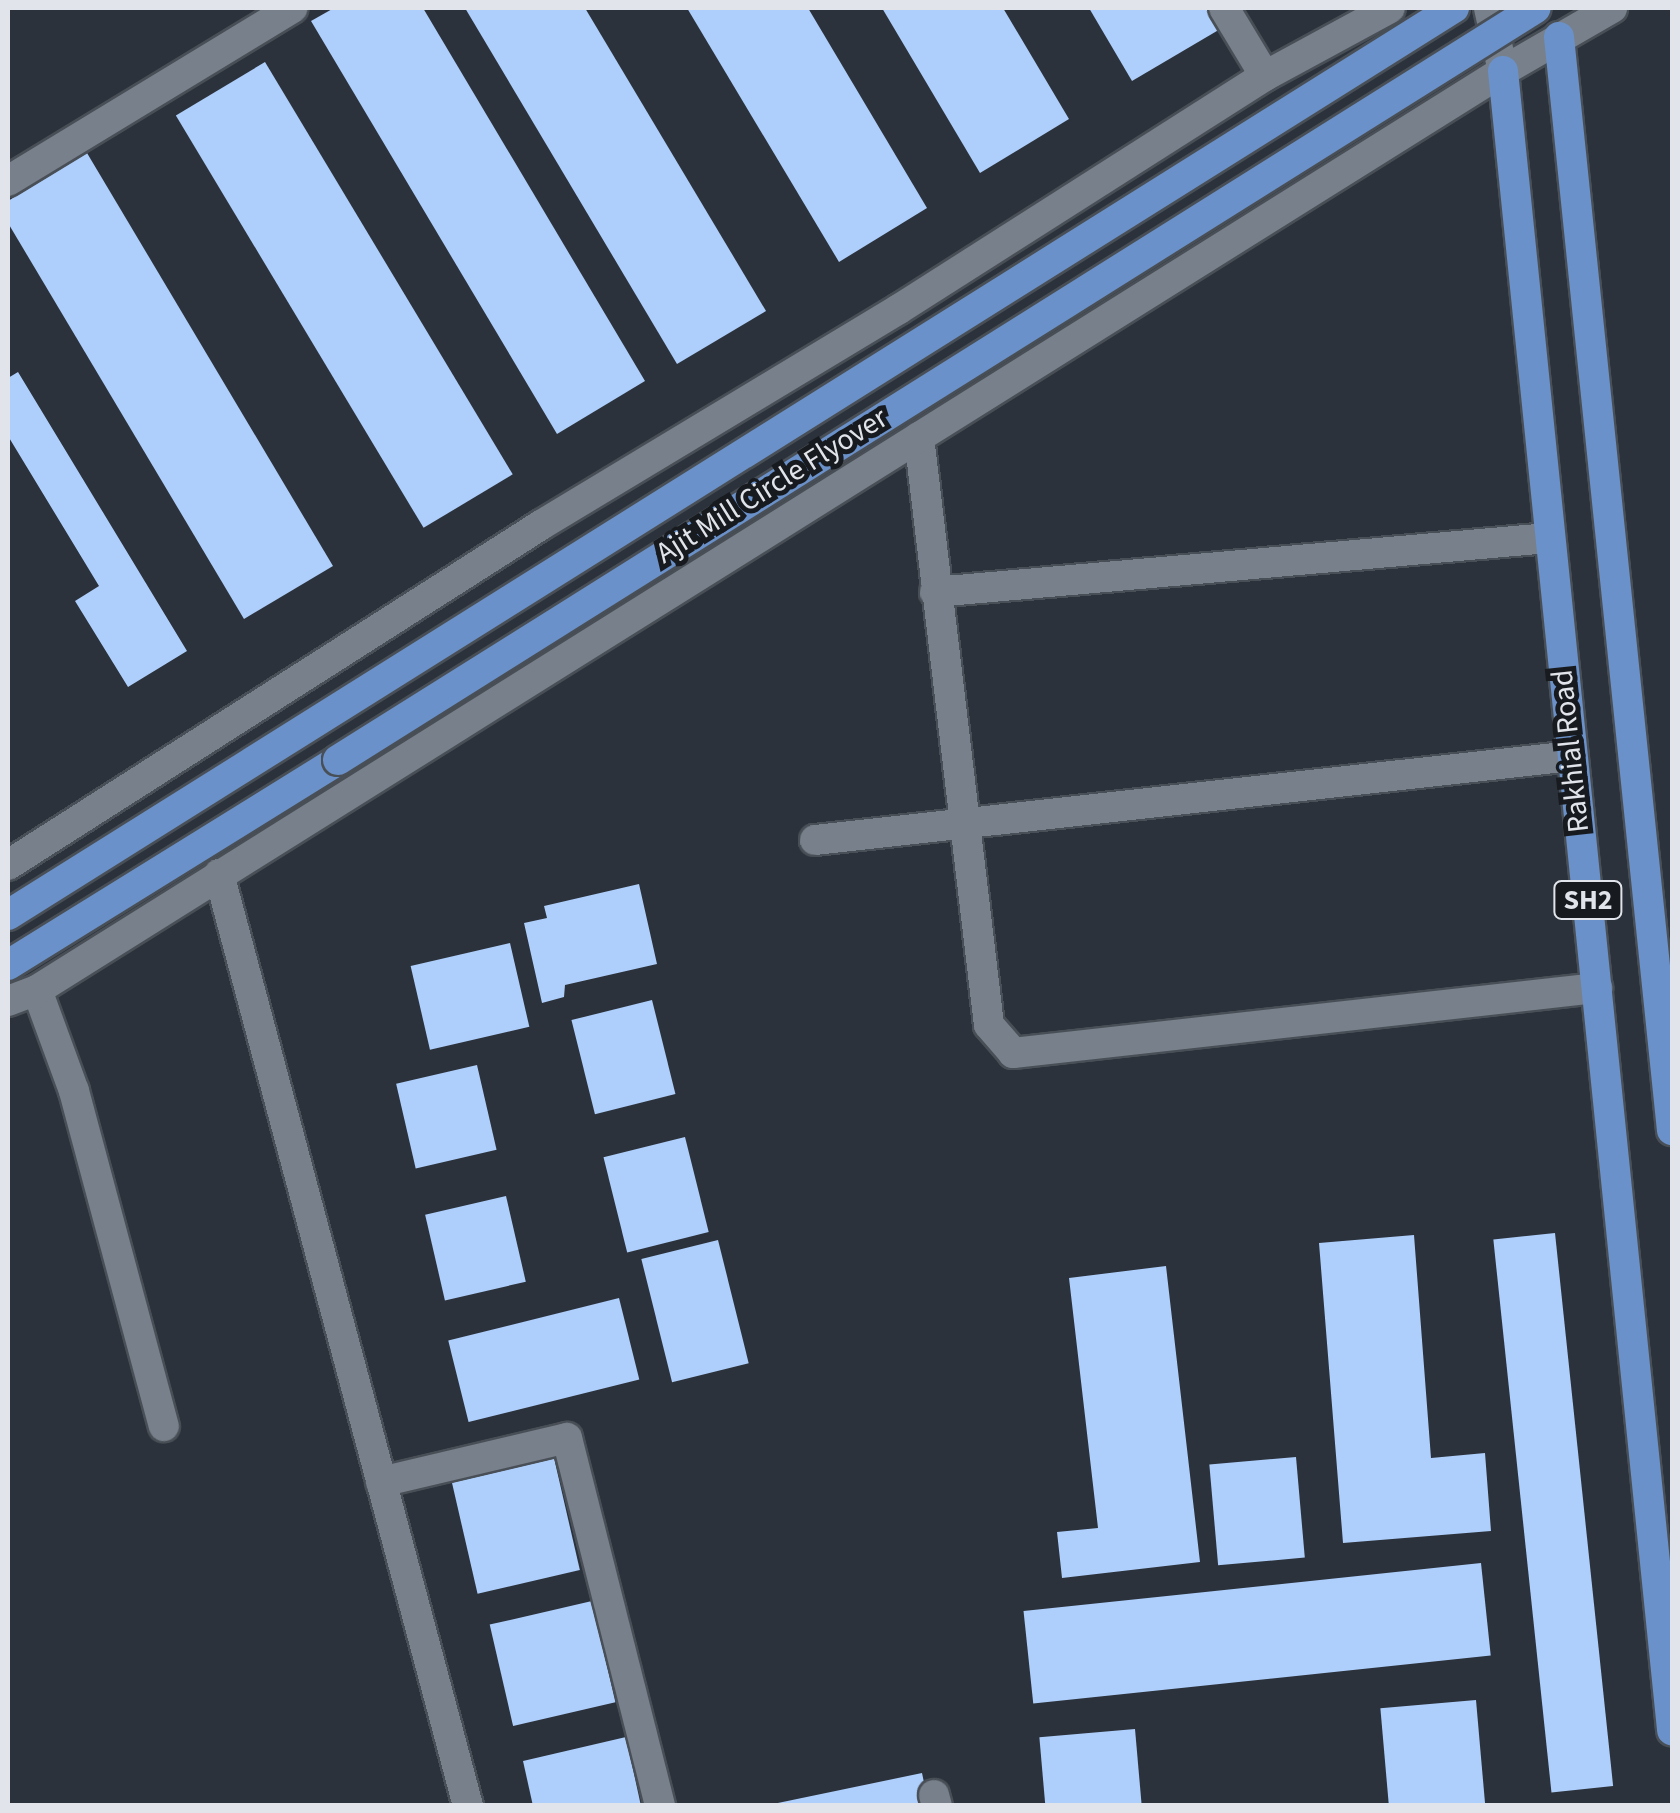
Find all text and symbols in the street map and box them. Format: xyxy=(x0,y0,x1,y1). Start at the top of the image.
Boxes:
street label: Ajit Mill Circle Flyover xyxy=(650,400,894,572)
street label: Rakhial Road xyxy=(1545,668,1597,834)
road number: SH2 xyxy=(1553,877,1623,923)

